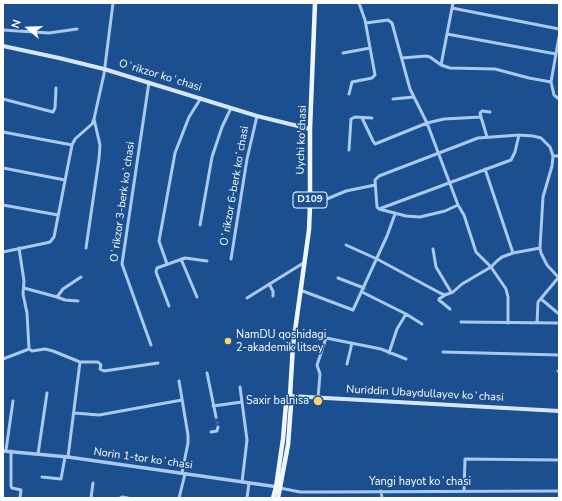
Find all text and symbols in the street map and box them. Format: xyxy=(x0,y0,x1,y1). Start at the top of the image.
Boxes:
north arrow xyxy=(8,8,48,48)
text: N xyxy=(8,18,25,30)
street label: Oʻrikzor koʻchasi xyxy=(117,57,203,95)
street label: Uychi ko'chasi xyxy=(294,105,310,175)
street label: Oʻrikzor 6-berk koʻchasi xyxy=(218,125,252,247)
street label: Oʻrikzor 3-berk koʻchasi xyxy=(108,141,138,263)
road number: D109 xyxy=(293,192,327,208)
place label: NamDU qoshidagi 2-akademik litsey xyxy=(236,328,326,354)
marker: NamDU qoshidagi 2-akademik litsey xyxy=(223,336,233,346)
street label: Nuriddin Ubaydullayev koʻchasi xyxy=(346,383,504,405)
place label: Saxir balnisa xyxy=(246,394,309,408)
marker: Saxir balnisa xyxy=(312,395,324,407)
street label: Norin 1-tor koʻchasi xyxy=(93,446,193,472)
street label: Yangi hayot koʻchasi xyxy=(369,475,471,489)

